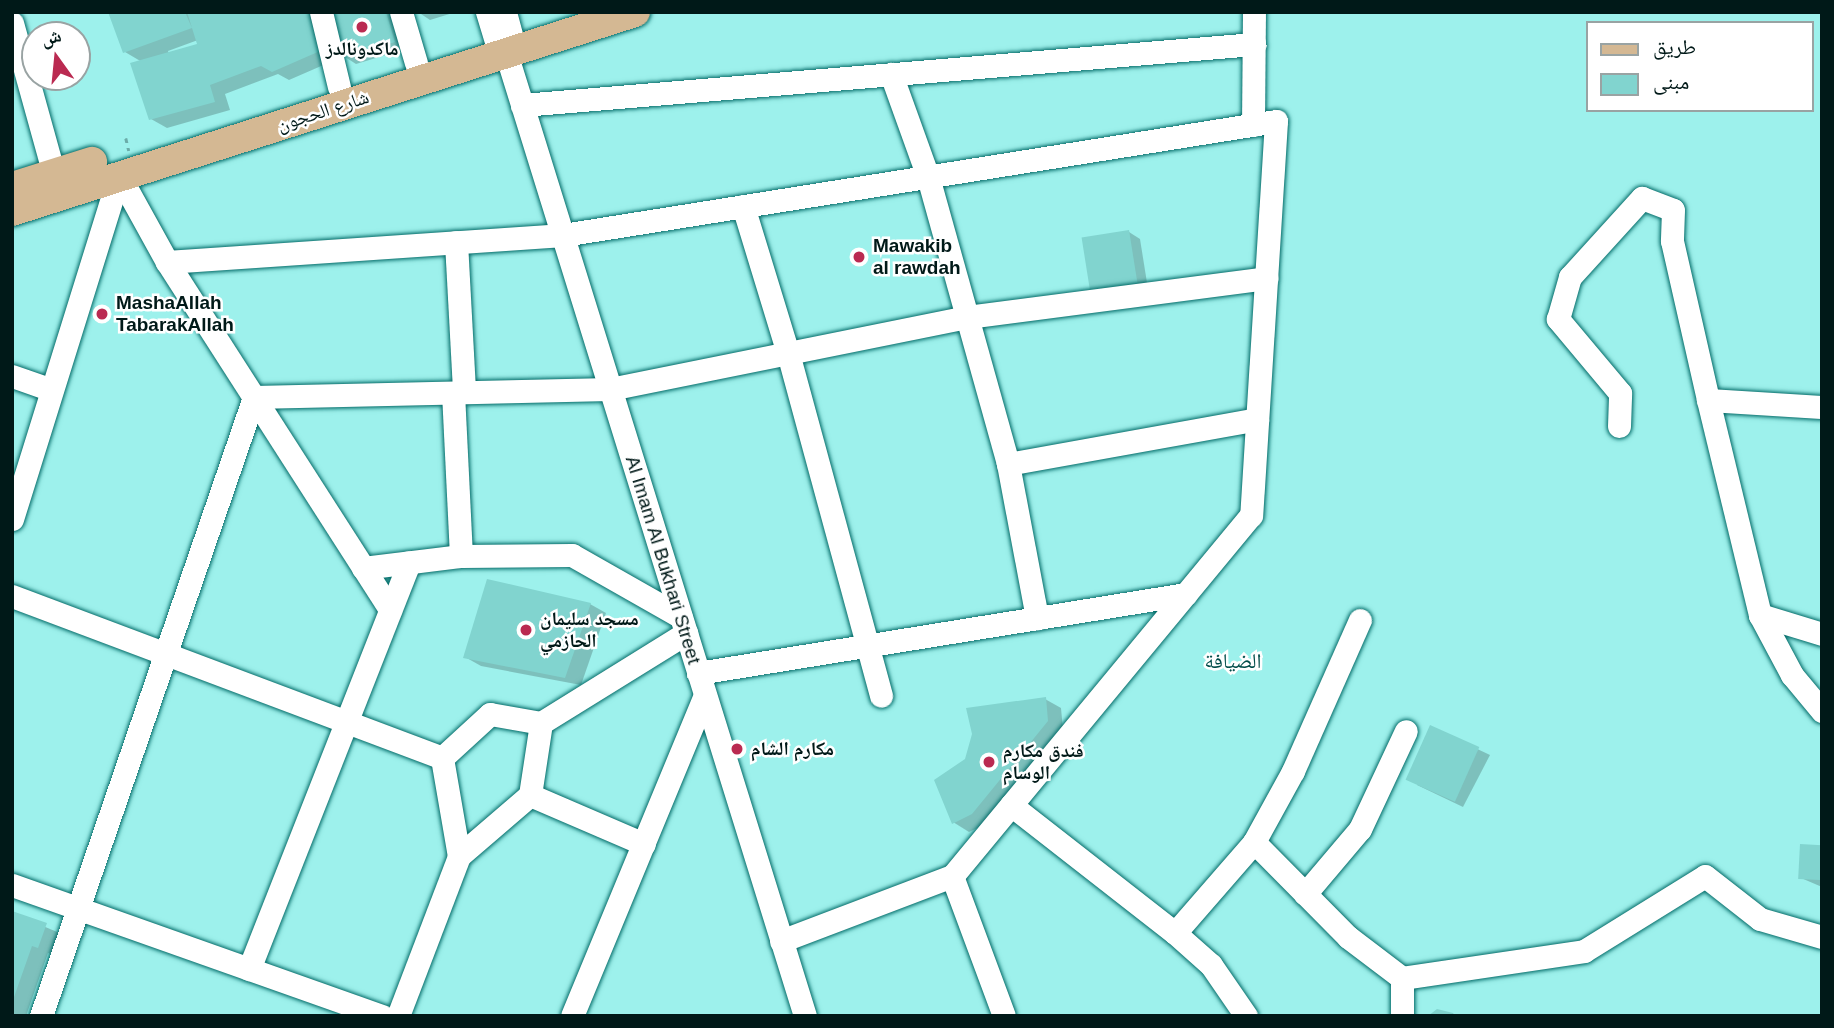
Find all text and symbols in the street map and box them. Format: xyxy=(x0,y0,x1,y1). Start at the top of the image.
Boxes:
marker: ماكدونالدز xyxy=(354,19,370,35)
north arrow xyxy=(21,21,91,91)
legend xyxy=(1586,21,1813,112)
text: ش xyxy=(38,24,63,50)
text: طريق xyxy=(1653,35,1696,58)
place label: ماكدونالدز xyxy=(326,38,398,60)
text: مبنى xyxy=(1653,70,1689,93)
street label: شارع الحجون xyxy=(274,85,372,137)
place label: Mawakib al rawdah xyxy=(873,235,961,279)
marker: Mawakib al rawdah xyxy=(851,249,867,265)
place label: MashaAllah TabarakAllah xyxy=(116,292,234,336)
marker: MashaAllah TabarakAllah xyxy=(94,306,110,322)
street label: Al Imam Al Bukhari Street xyxy=(620,453,706,667)
place label: مسجد سليمان الحازمي xyxy=(540,608,639,652)
marker: مسجد سليمان الحازمي xyxy=(518,622,534,638)
district label: الضيافة xyxy=(1205,648,1261,674)
place label: مكارم الشام xyxy=(751,738,834,760)
place label: فندق مكارم الوسام xyxy=(1003,740,1084,784)
marker: مكارم الشام xyxy=(729,741,745,757)
marker: فندق مكارم الوسام xyxy=(981,754,997,770)

